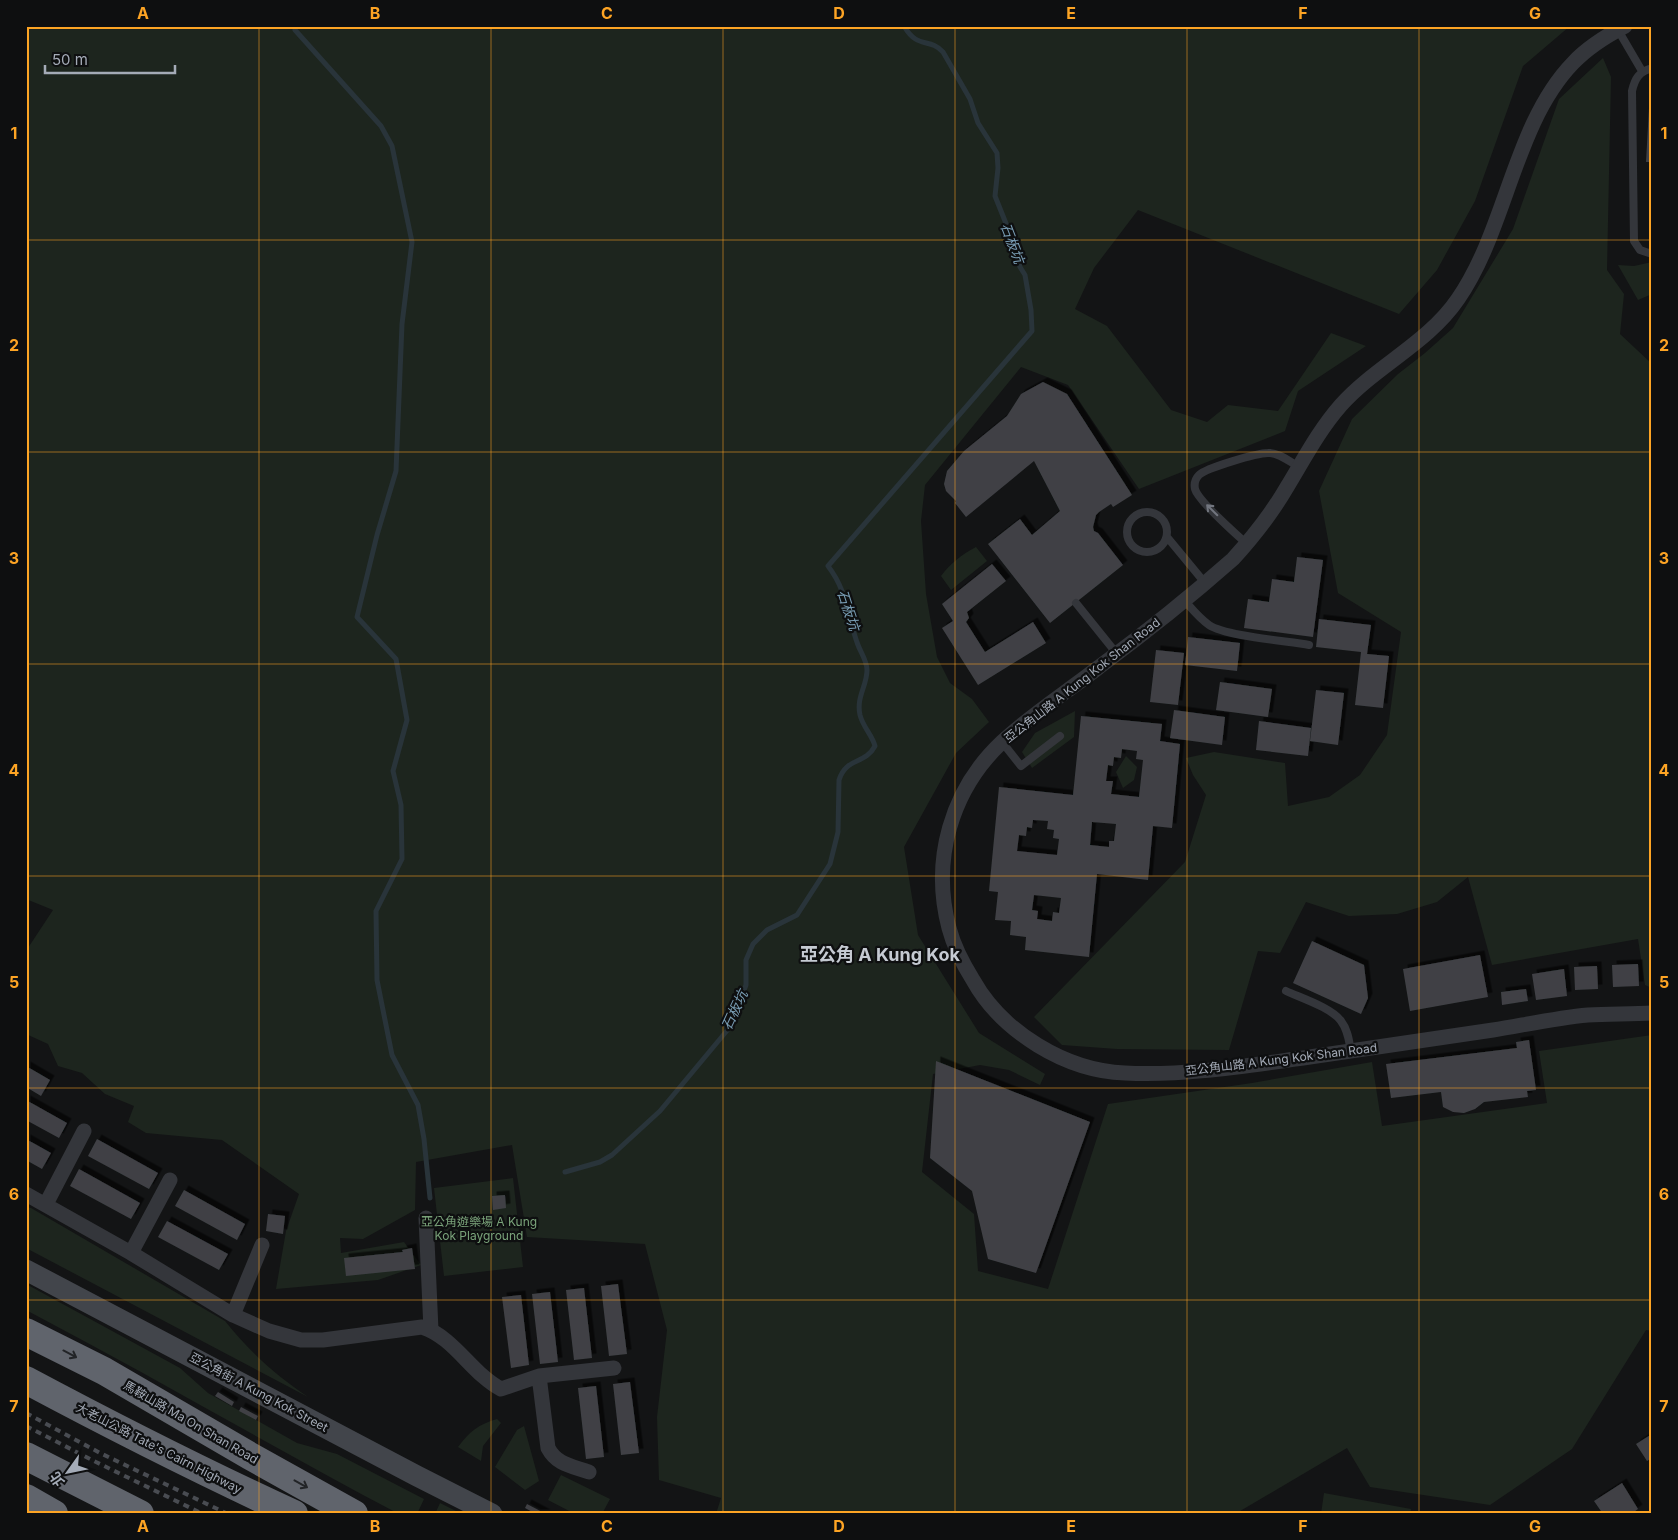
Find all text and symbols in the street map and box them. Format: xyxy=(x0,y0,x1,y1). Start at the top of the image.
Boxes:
text: A xyxy=(137,3,149,23)
text: B xyxy=(370,3,380,23)
text: C xyxy=(601,3,613,23)
text: D xyxy=(833,3,845,23)
text: E xyxy=(1066,3,1076,23)
text: F xyxy=(1298,3,1308,23)
text: G xyxy=(1529,3,1541,23)
scale bar xyxy=(45,42,175,74)
text: 50 m xyxy=(52,50,88,69)
text: 1 xyxy=(11,123,17,143)
text: 1 xyxy=(1661,123,1667,143)
water label: 石板坑 xyxy=(998,220,1029,268)
text: 2 xyxy=(9,335,19,355)
text: 2 xyxy=(1659,335,1669,355)
one-way arrow xyxy=(1206,504,1218,516)
text: 3 xyxy=(9,548,19,568)
text: 3 xyxy=(1659,548,1669,568)
water label: 石板坑 xyxy=(834,587,864,635)
street label: 亞公角山路 A Kung Kok Shan Road xyxy=(1001,615,1163,745)
text: 4 xyxy=(9,760,20,780)
text: 4 xyxy=(1659,760,1670,780)
district label: 亞公角 A Kung Kok xyxy=(800,944,961,965)
text: 5 xyxy=(9,972,19,992)
text: 5 xyxy=(1659,972,1669,992)
water label: 石板坑 xyxy=(717,986,751,1033)
street label: 亞公角山路 A Kung Kok Shan Road xyxy=(1184,1040,1378,1078)
text: 6 xyxy=(9,1184,19,1204)
text: 6 xyxy=(1659,1184,1669,1204)
park label: 亞公角遊樂場 A Kung Kok Playground xyxy=(421,1214,537,1243)
street label: 亞公角街 A Kung Kok Street xyxy=(187,1349,331,1435)
one-way arrow xyxy=(62,1350,77,1359)
street label: 馬鞍山路 Ma On Shan Road xyxy=(121,1377,261,1467)
text: 7 xyxy=(9,1396,19,1416)
text: 7 xyxy=(1659,1396,1669,1416)
street label: 大老山公路 Tate's Cairn Highway xyxy=(74,1400,245,1497)
north arrow xyxy=(42,1448,92,1498)
text: 北 xyxy=(46,1469,68,1490)
one-way arrow xyxy=(294,1479,309,1489)
text: A xyxy=(137,1516,149,1536)
text: B xyxy=(370,1516,380,1536)
text: C xyxy=(601,1516,613,1536)
text: D xyxy=(833,1516,845,1536)
text: E xyxy=(1066,1516,1076,1536)
text: F xyxy=(1298,1516,1308,1536)
text: G xyxy=(1529,1516,1541,1536)

